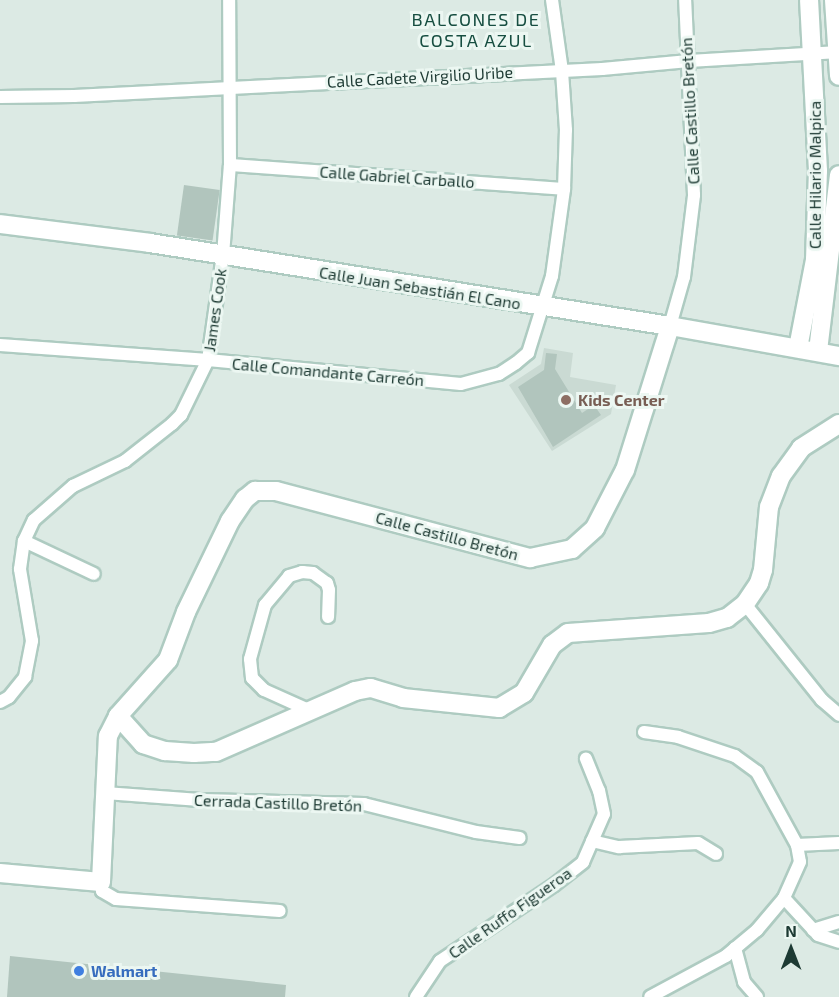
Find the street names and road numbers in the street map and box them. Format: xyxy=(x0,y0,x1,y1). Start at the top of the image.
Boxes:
street label: Calle Castillo Bretón xyxy=(677,37,703,185)
street label: Calle Cadete Virgilio Uribe xyxy=(326,63,514,91)
street label: Calle Hilario Malpica xyxy=(805,101,825,249)
street label: Calle Gabriel Carballo xyxy=(319,162,475,192)
street label: Calle Juan Sebastián El Cano xyxy=(317,263,523,313)
street label: James Cook xyxy=(200,267,230,353)
street label: Calle Comandante Carreón xyxy=(231,354,425,390)
street label: Calle Castillo Bretón xyxy=(374,508,520,564)
street label: Cerrada Castillo Bretón xyxy=(194,790,362,816)
street label: Calle Ruffo Figueroa xyxy=(445,863,575,963)

